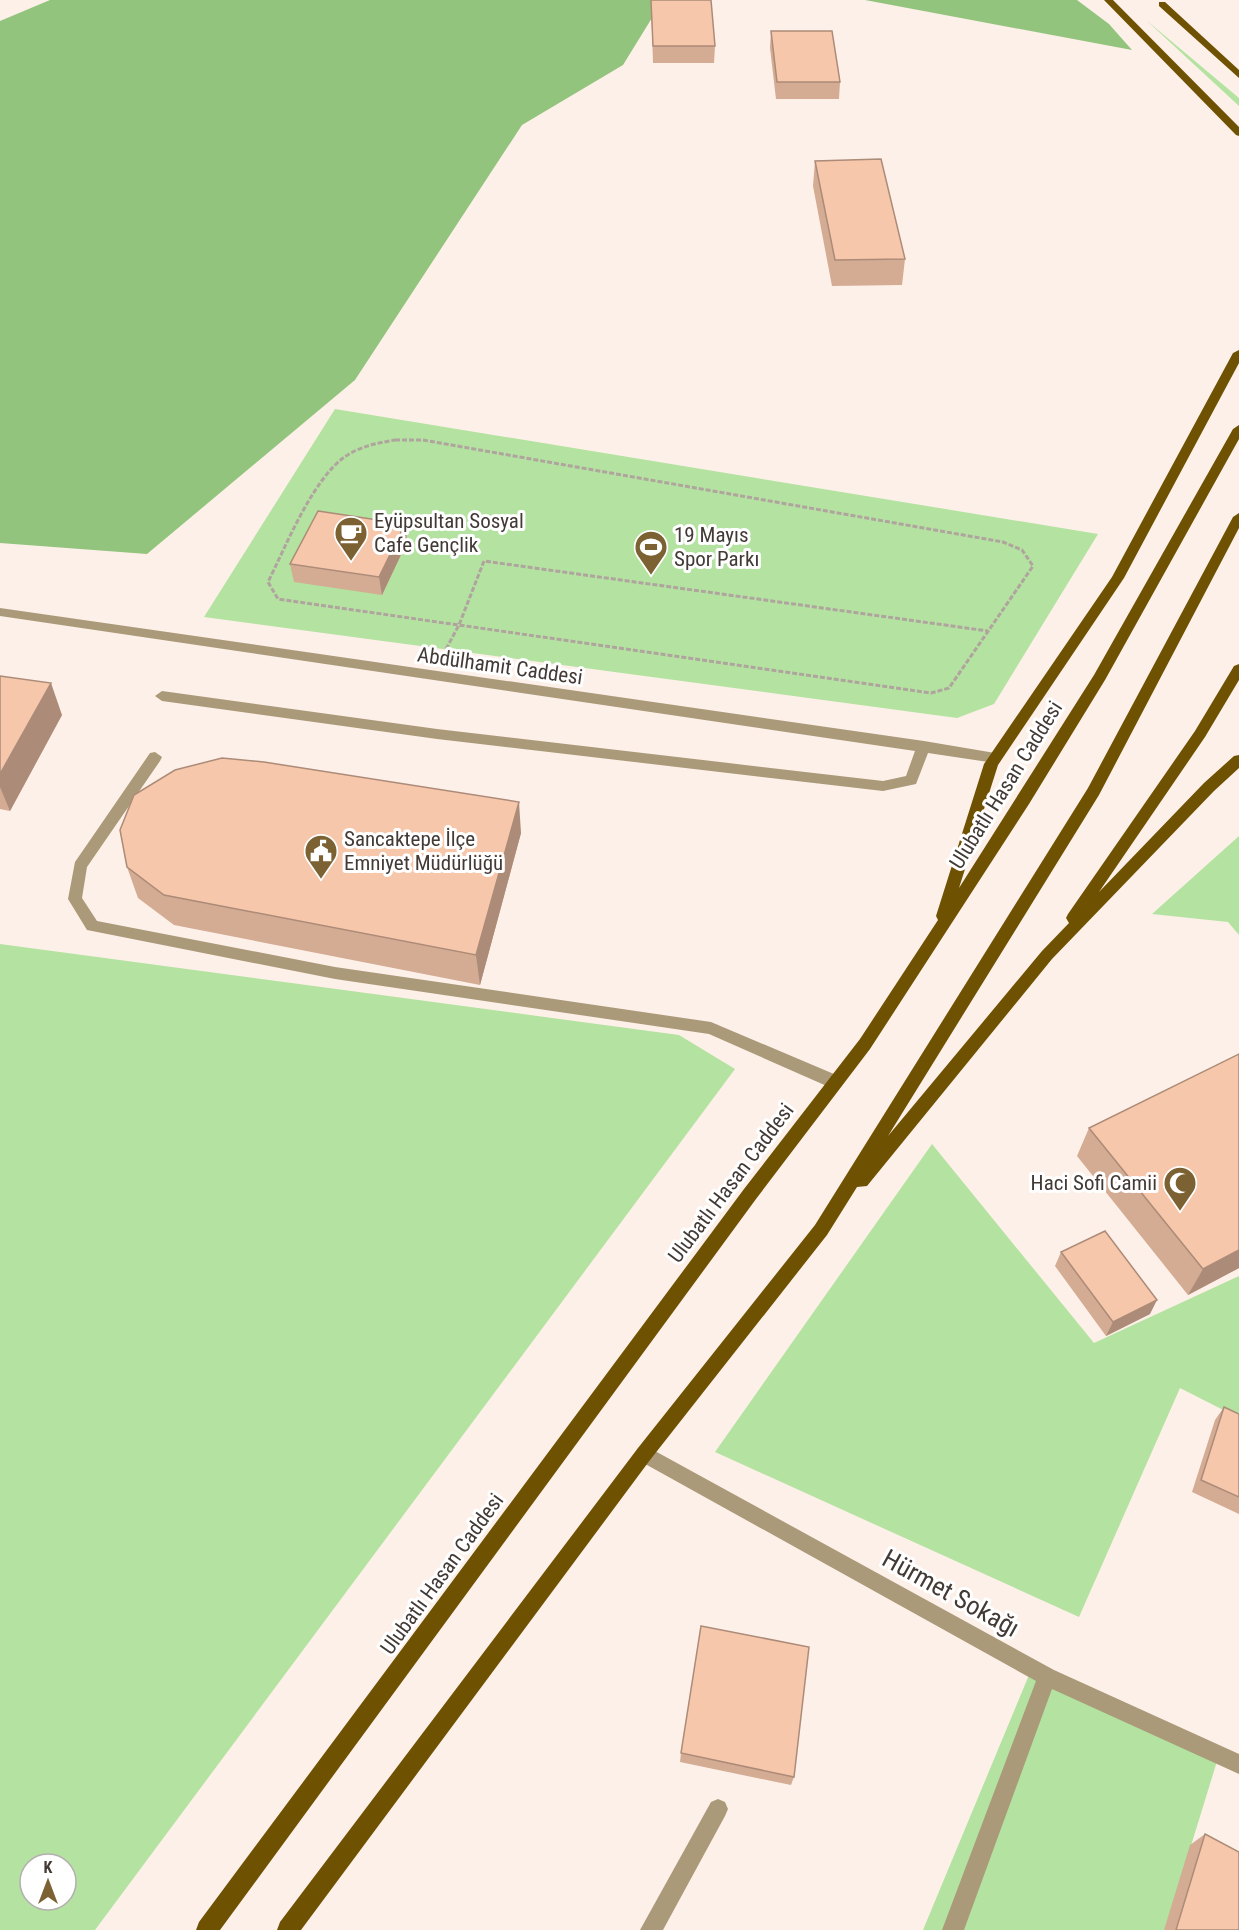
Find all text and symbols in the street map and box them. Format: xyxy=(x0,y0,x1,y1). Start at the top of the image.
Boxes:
place label: Eyüpsultan Sosyal Cafe Gençlik xyxy=(374,509,524,557)
cafe icon: Eyüpsultan Sosyal Cafe Gençlik xyxy=(333,515,369,562)
place label: 19 Mayıs Spor Parkı xyxy=(674,523,759,571)
sports icon: 19 Mayıs Spor Parkı xyxy=(633,529,669,576)
street label: Abdülhamit Caddesi xyxy=(416,643,584,689)
street label: Ulubatlı Hasan Caddesi xyxy=(945,697,1067,873)
place label: Sancaktepe İlçe Emniyet Müdürlüğü xyxy=(344,827,503,875)
public building icon: Sancaktepe İlçe Emniyet Müdürlüğü xyxy=(303,833,339,880)
street label: Ulubatlı Hasan Caddesi xyxy=(663,1099,799,1267)
mosque icon: Haci Sofi Camii xyxy=(1162,1165,1198,1212)
place label: Haci Sofi Camii xyxy=(1031,1171,1157,1195)
street label: Ulubatlı Hasan Caddesi xyxy=(376,1489,508,1659)
street label: Hürmet Sokağı xyxy=(877,1543,1025,1643)
north arrow xyxy=(18,1852,78,1912)
text: K xyxy=(44,1858,53,1877)

